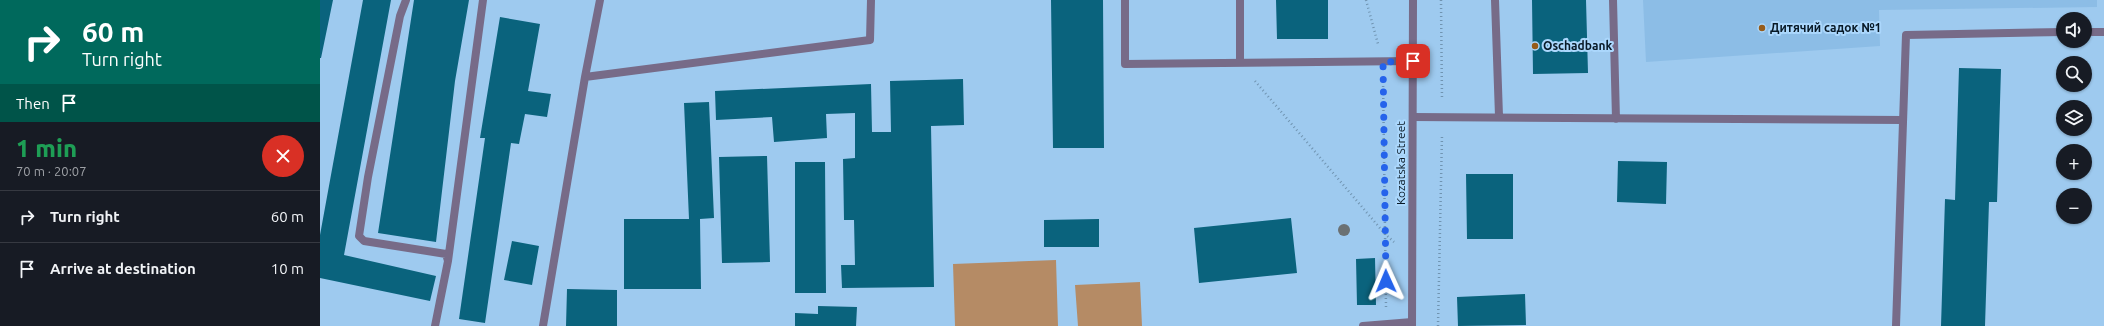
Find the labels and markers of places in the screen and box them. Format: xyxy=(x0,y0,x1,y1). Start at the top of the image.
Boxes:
place label: Дитячий садок №1 xyxy=(1770,21,1881,34)
marker: Дитячий садок №1 xyxy=(1757,23,1767,33)
place label: Oschadbank xyxy=(1543,39,1612,52)
marker: Oschadbank xyxy=(1530,41,1540,51)
pin xyxy=(1396,44,1430,78)

